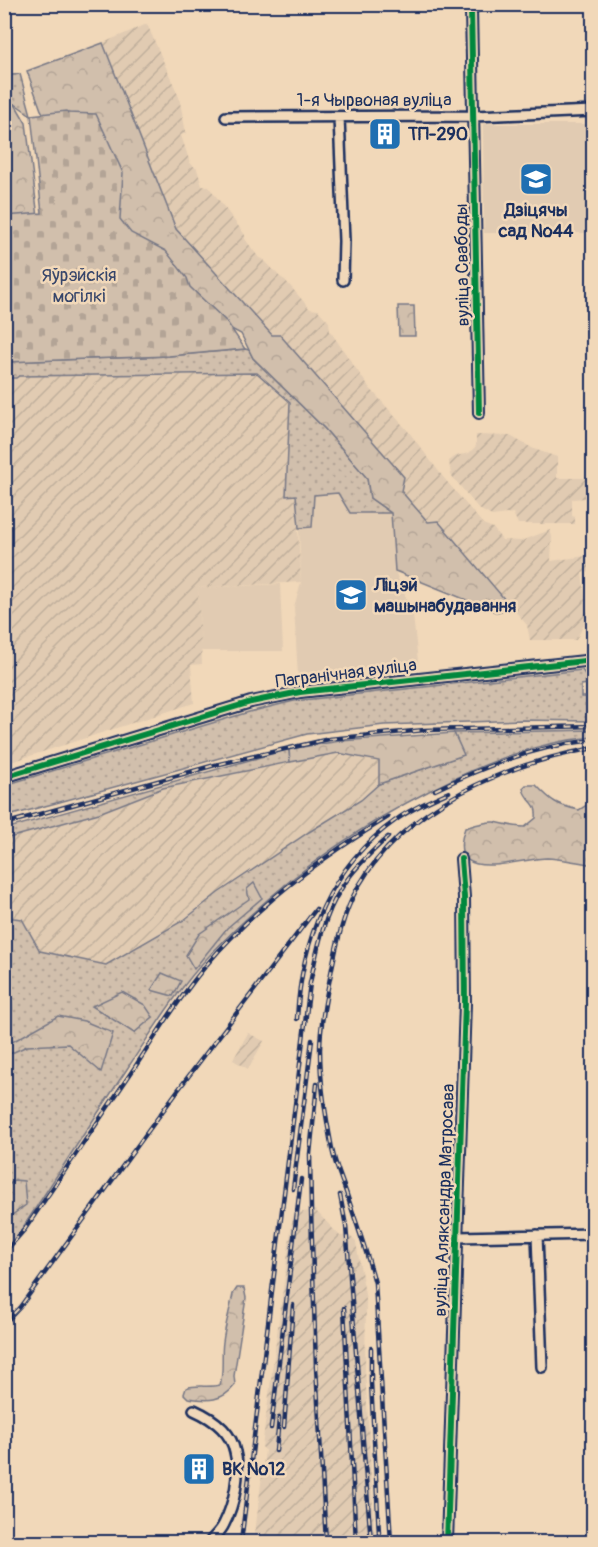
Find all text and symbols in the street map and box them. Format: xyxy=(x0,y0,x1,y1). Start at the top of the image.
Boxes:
street label: 1-я Чырвоная вуліца xyxy=(296,89,452,112)
building icon: ТП-290 xyxy=(367,116,403,152)
place label: ТП-290 xyxy=(407,123,468,146)
school or university icon: Дзіцячы сад №44 xyxy=(518,161,554,197)
place label: Дзіцячы сад №44 xyxy=(498,199,574,243)
street label: вуліца Свабоды xyxy=(450,203,475,327)
park label: Яўрэйскія могілкі xyxy=(41,264,117,308)
place label: Ліцэй машынабудавання xyxy=(373,574,516,618)
school or university icon: Ліцэй машынабудавання xyxy=(333,577,369,613)
street label: Пагранічная вуліца xyxy=(274,653,418,694)
street label: вуліца Аляксандра Матросава xyxy=(429,1083,460,1317)
building icon: ВК №12 xyxy=(181,1451,217,1487)
place label: ВК №12 xyxy=(222,1458,285,1481)

